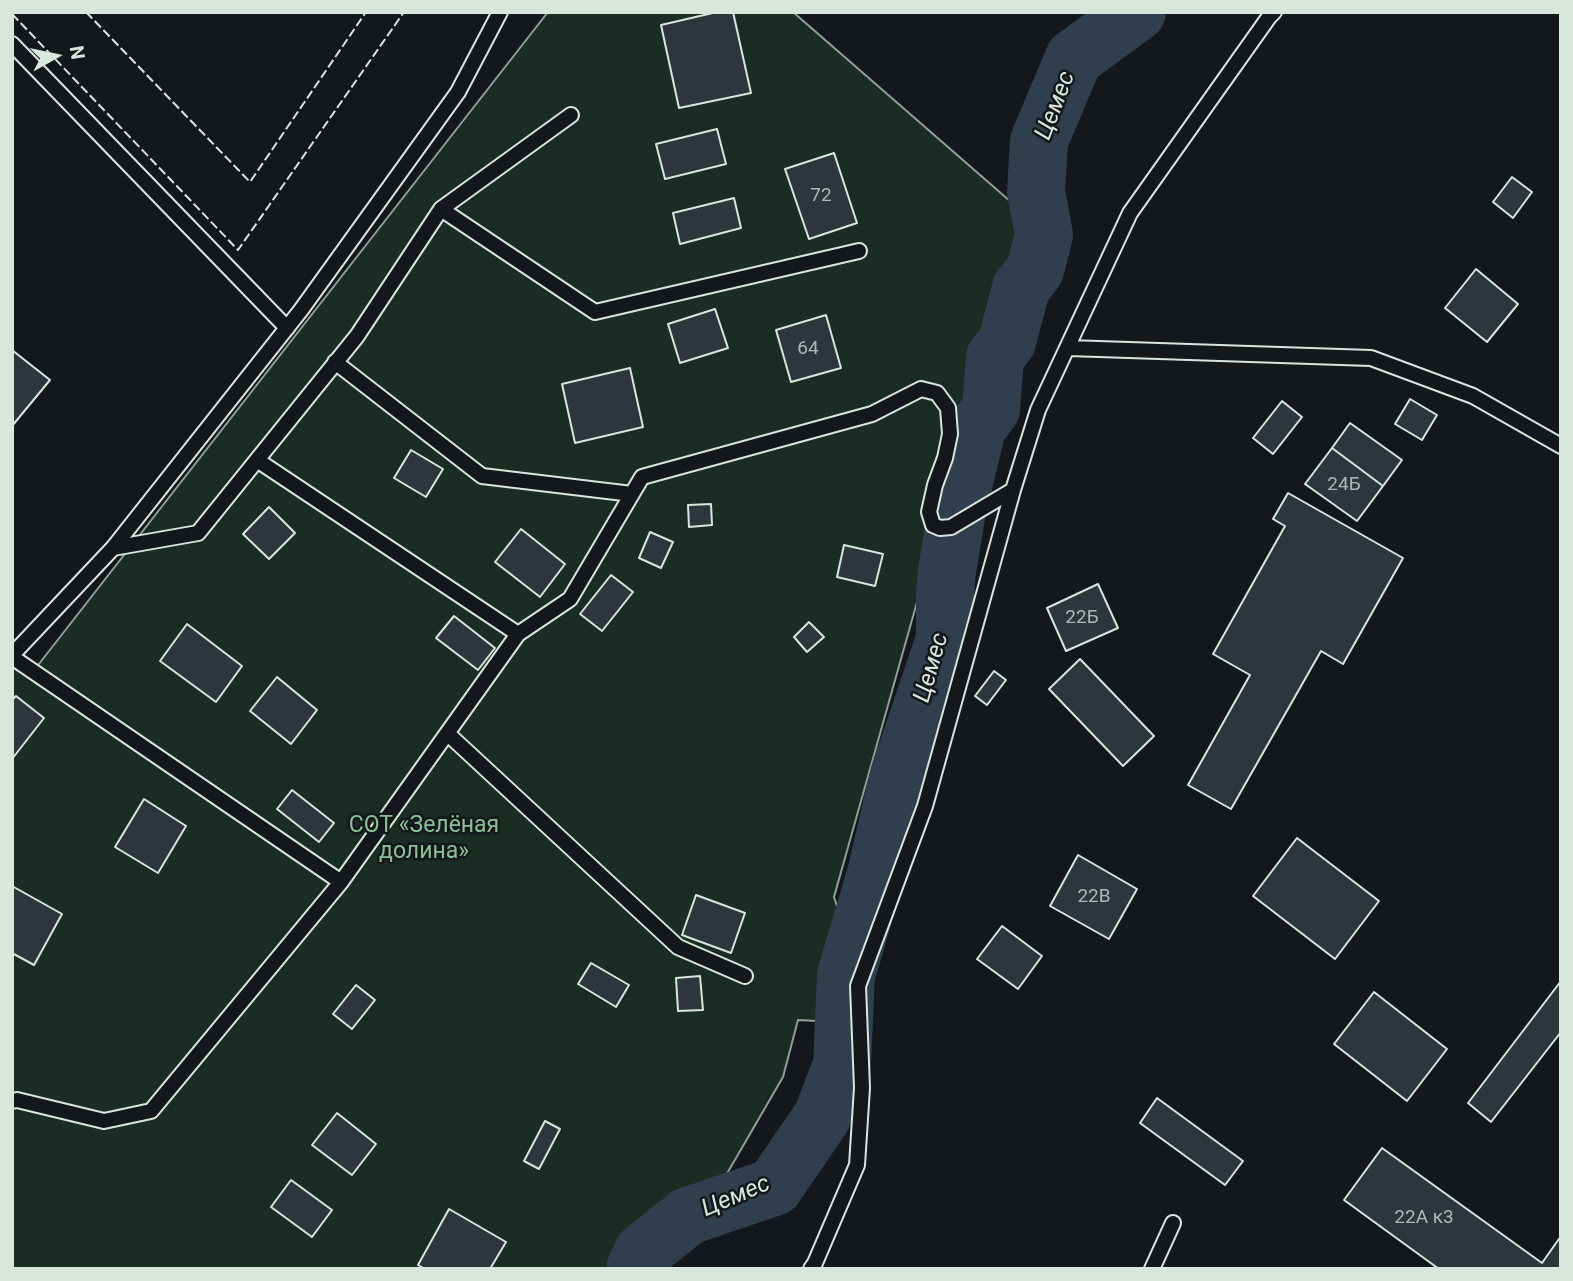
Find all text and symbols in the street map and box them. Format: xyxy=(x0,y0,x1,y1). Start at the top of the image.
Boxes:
north arrow xyxy=(21,21,91,91)
text: N xyxy=(65,44,90,61)
water label: Цемес xyxy=(1030,68,1082,144)
house number: 72 xyxy=(810,185,832,207)
house number: 64 xyxy=(797,338,819,360)
house number: 24Б xyxy=(1327,474,1361,496)
house number: 22Б xyxy=(1065,607,1099,629)
water label: Цемес xyxy=(908,630,956,706)
park label: СОТ «Зелёная долина» xyxy=(349,812,499,866)
house number: 22В xyxy=(1077,886,1111,908)
water label: Цемес xyxy=(698,1170,774,1224)
house number: 22А к3 xyxy=(1394,1207,1454,1229)

